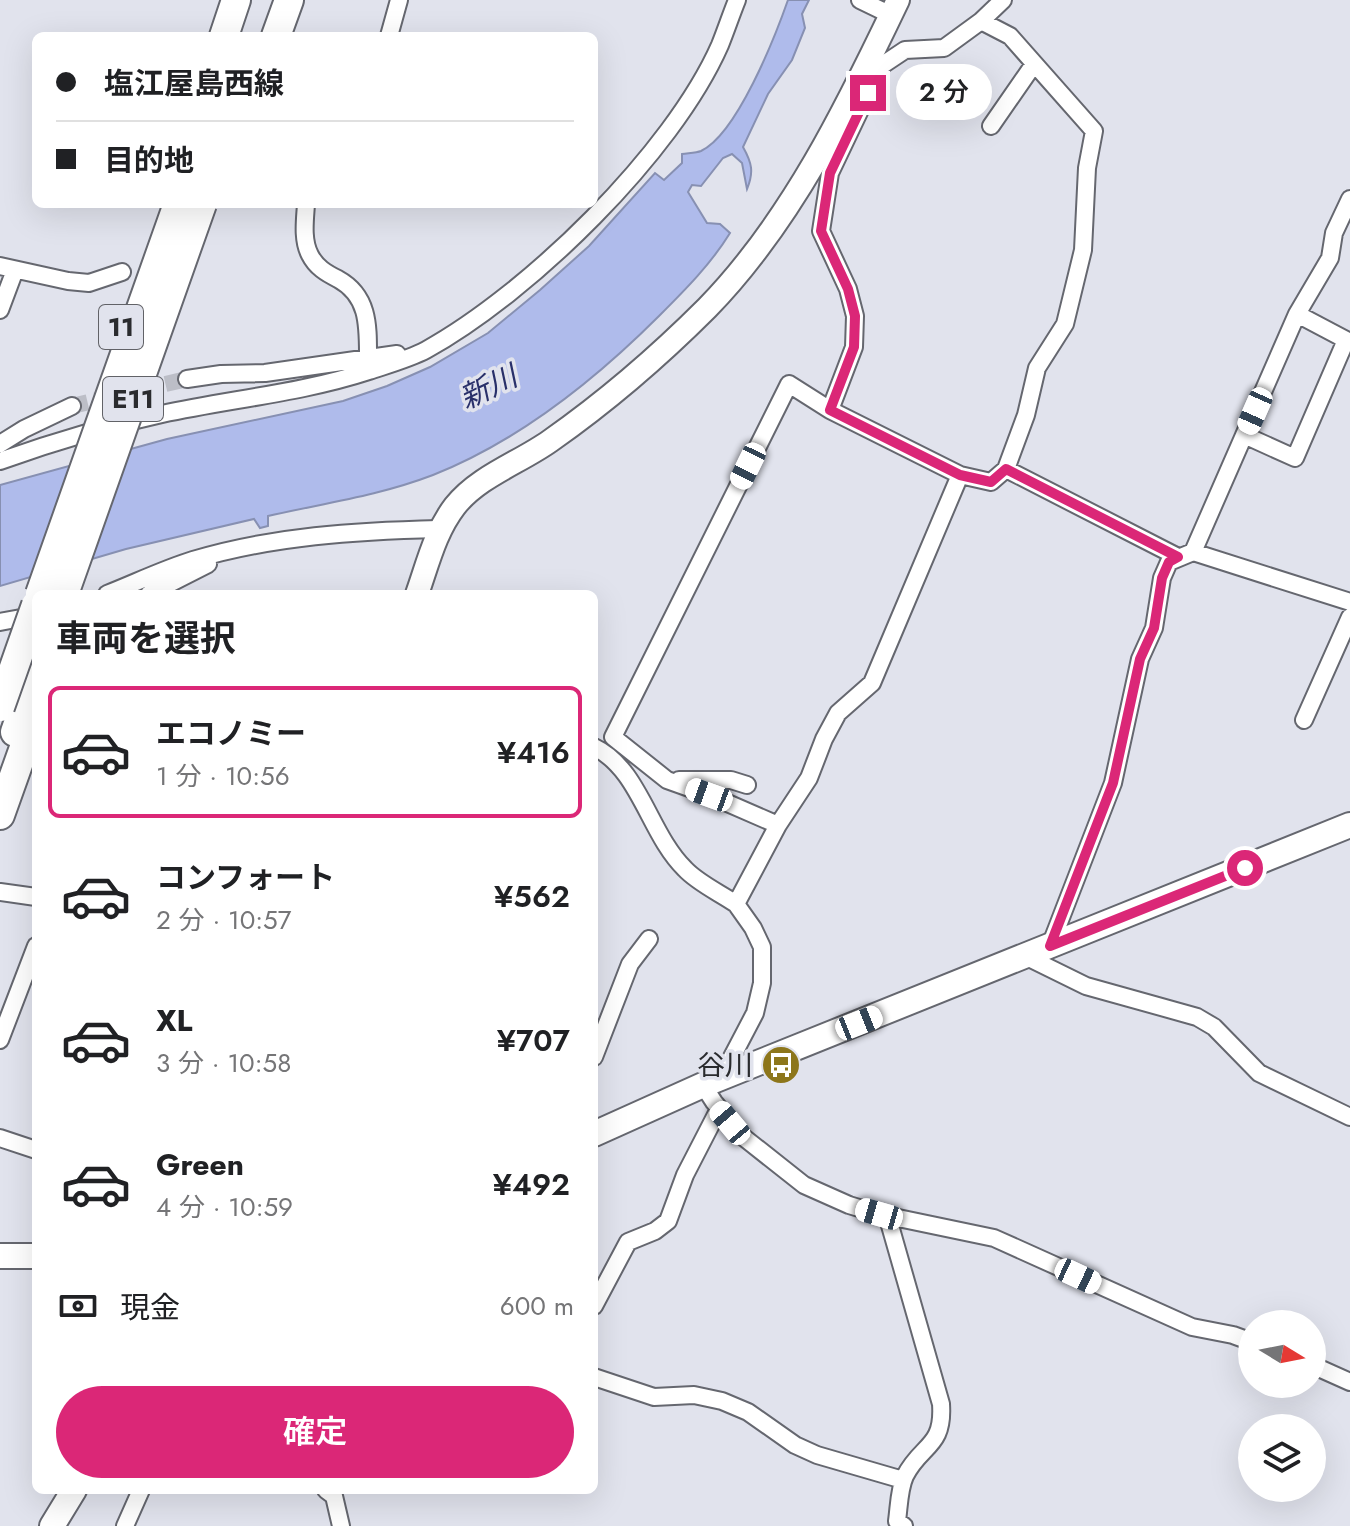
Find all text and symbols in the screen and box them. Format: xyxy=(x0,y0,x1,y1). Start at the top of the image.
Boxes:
text: 塩江屋島西線 xyxy=(104,62,284,105)
callout: 2 分 xyxy=(896,65,992,121)
text: 2 分 xyxy=(919,73,969,111)
route end xyxy=(850,75,886,111)
text: 目的地 xyxy=(104,139,194,182)
road number: 11 xyxy=(99,305,143,349)
water label: 新川 xyxy=(452,353,527,419)
road number: E11 xyxy=(103,377,163,421)
car xyxy=(1234,384,1276,438)
car xyxy=(727,439,769,493)
text: 車両を選択 xyxy=(56,612,236,664)
text: エコノミー xyxy=(156,712,306,755)
icon: car xyxy=(60,716,132,788)
text: ¥416 xyxy=(497,731,570,774)
text: 1 分 · 10:56 xyxy=(156,757,290,795)
car xyxy=(682,776,736,814)
route start xyxy=(1227,850,1263,886)
text: コンフォート xyxy=(156,856,335,899)
icon: car xyxy=(60,860,132,932)
text: ¥562 xyxy=(494,875,570,918)
text: 2 分 · 10:57 xyxy=(156,901,291,939)
text: XL xyxy=(156,999,192,1042)
car xyxy=(832,1003,886,1043)
icon: car xyxy=(60,1004,132,1076)
text: ¥707 xyxy=(497,1019,570,1062)
text: 3 分 · 10:58 xyxy=(156,1044,291,1082)
bus stop icon: 谷川 xyxy=(760,1044,802,1086)
place label: 谷川 xyxy=(697,1045,753,1086)
car xyxy=(705,1097,755,1149)
text: Green xyxy=(156,1143,244,1186)
icon: car xyxy=(60,1148,132,1220)
text: ¥492 xyxy=(493,1163,570,1206)
text: 4 分 · 10:59 xyxy=(156,1188,293,1226)
car xyxy=(853,1196,905,1232)
car xyxy=(1051,1255,1105,1297)
icon: cash xyxy=(56,1284,100,1328)
text: 現金 xyxy=(120,1286,180,1329)
text: 600 m xyxy=(500,1287,574,1325)
north arrow xyxy=(1238,1310,1326,1398)
map controls xyxy=(1238,1310,1326,1502)
button: 確定 xyxy=(56,1386,574,1478)
button: layers xyxy=(1238,1414,1326,1502)

